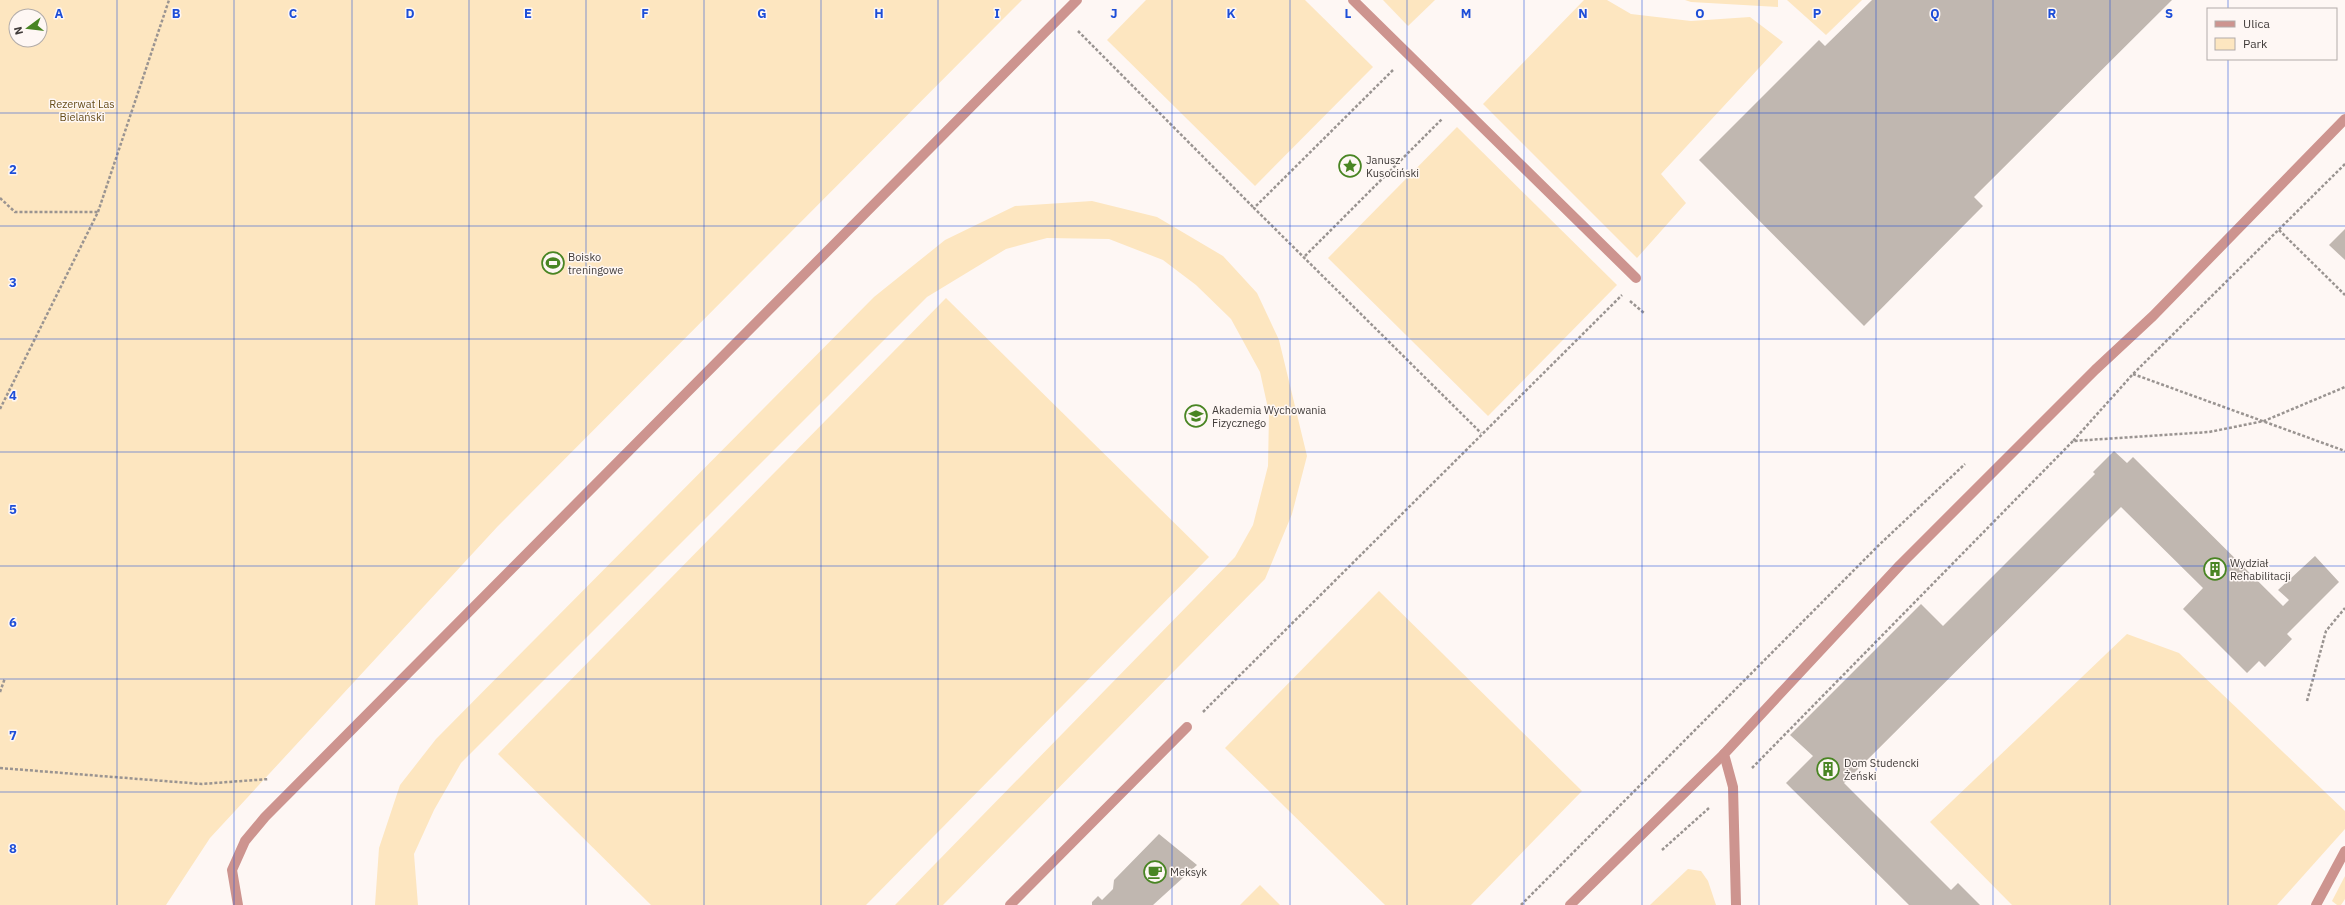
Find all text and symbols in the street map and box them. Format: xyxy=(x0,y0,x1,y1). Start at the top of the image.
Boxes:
text: A xyxy=(55,5,64,22)
text: B xyxy=(172,5,181,22)
text: C xyxy=(289,5,298,22)
text: D xyxy=(405,5,415,22)
text: E xyxy=(524,5,532,22)
text: F xyxy=(641,5,649,22)
text: G xyxy=(757,5,767,22)
text: H xyxy=(874,5,884,22)
text: I xyxy=(994,5,1000,22)
text: J xyxy=(1110,5,1118,22)
text: K xyxy=(1226,5,1236,22)
text: L xyxy=(1345,5,1352,22)
text: M xyxy=(1461,5,1471,22)
text: N xyxy=(1578,5,1588,22)
text: O xyxy=(1695,5,1705,22)
text: P xyxy=(1813,5,1822,22)
text: Q xyxy=(1930,5,1940,22)
text: R xyxy=(2048,5,2057,22)
text: S xyxy=(2165,5,2173,22)
north arrow xyxy=(8,8,48,48)
legend xyxy=(2207,8,2337,60)
text: Ulica xyxy=(2243,16,2270,31)
text: N xyxy=(11,25,26,36)
text: Park xyxy=(2243,36,2268,51)
park label: Rezerwat Las Bielański xyxy=(49,97,115,124)
place icon: Janusz Kusociński xyxy=(1337,153,1363,179)
place label: Janusz Kusociński xyxy=(1366,153,1419,180)
text: 2 xyxy=(9,161,17,178)
sports icon: Boisko treningowe xyxy=(540,250,566,276)
place label: Boisko treningowe xyxy=(568,250,623,277)
text: 3 xyxy=(9,274,17,291)
text: 4 xyxy=(9,387,17,404)
school or university icon: Akademia Wychowania Fizycznego xyxy=(1183,403,1209,429)
place label: Akademia Wychowania Fizycznego xyxy=(1212,403,1326,430)
text: 5 xyxy=(9,501,17,518)
building icon: Wydział Rehabilitacji xyxy=(2202,556,2228,582)
place label: Wydział Rehabilitacji xyxy=(2230,556,2291,583)
text: 6 xyxy=(9,614,17,631)
text: 7 xyxy=(9,727,17,744)
building icon: Dom Studencki Żeński xyxy=(1815,756,1841,782)
place label: Dom Studencki Żeński xyxy=(1844,756,1919,783)
text: 8 xyxy=(9,840,17,857)
cafe icon: Meksyk xyxy=(1142,859,1168,885)
place label: Meksyk xyxy=(1170,865,1207,879)

